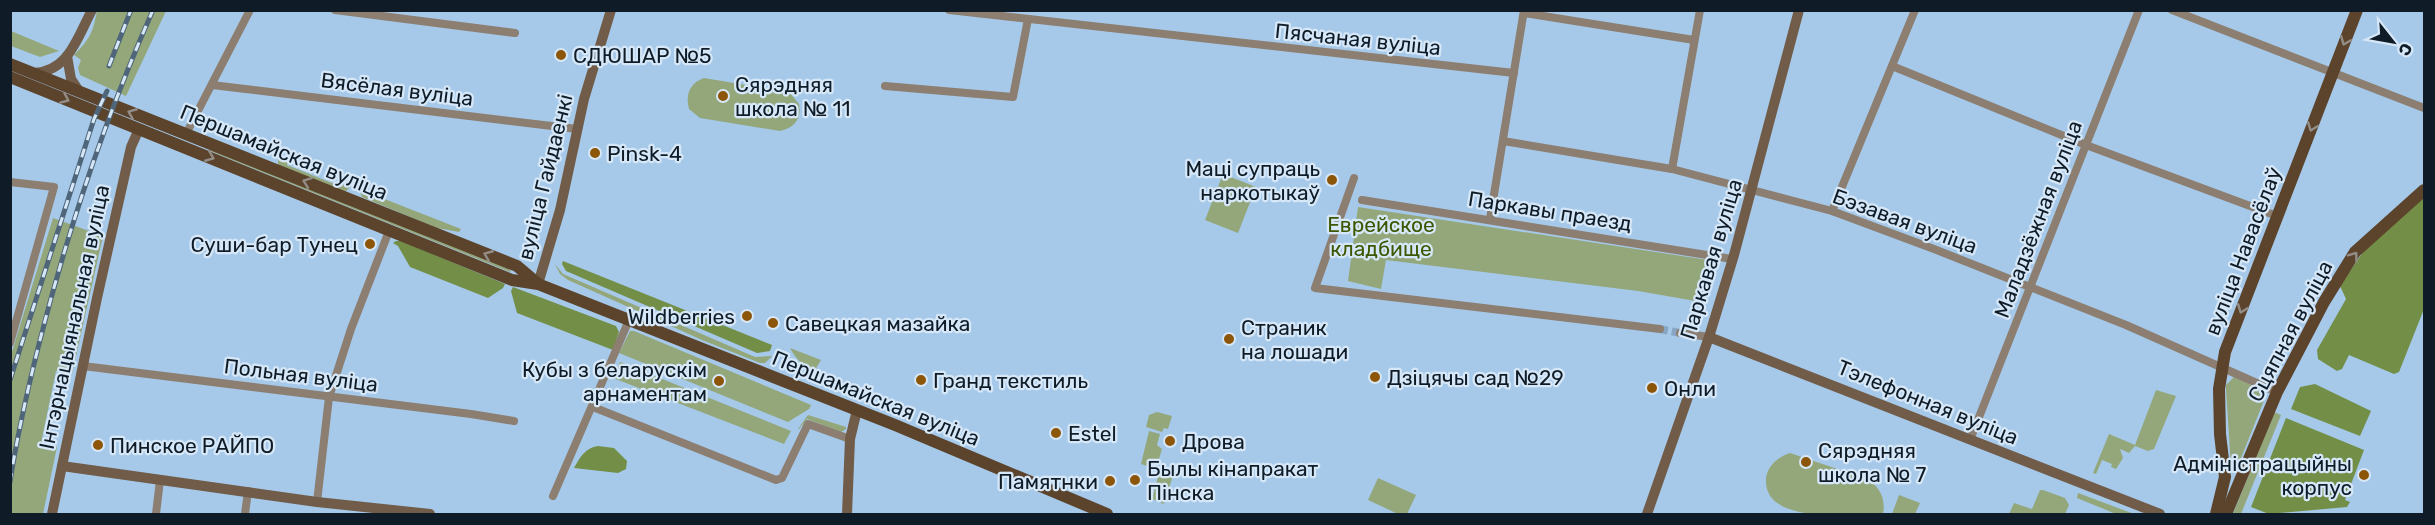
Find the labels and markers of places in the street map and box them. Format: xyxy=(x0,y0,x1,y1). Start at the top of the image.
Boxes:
place label: СДЮШАР №5 xyxy=(573,43,711,68)
marker: СДЮШАР №5 xyxy=(554,48,568,62)
place label: Сярэдняя школа № 11 xyxy=(735,72,850,121)
marker: Сярэдняя школа № 11 xyxy=(716,89,730,103)
place label: Pinsk-4 xyxy=(607,141,682,166)
marker: Pinsk-4 xyxy=(588,146,602,160)
place label: Маці супраць наркотыкаў xyxy=(1185,156,1320,205)
marker: Маці супраць наркотыкаў xyxy=(1325,173,1339,187)
place label: Суши-бар Тунец xyxy=(190,232,358,257)
marker: Суши-бар Тунец xyxy=(363,237,377,251)
place label: Wildberries xyxy=(628,304,735,329)
marker: Wildberries xyxy=(740,309,754,323)
place label: Савецкая мазайка xyxy=(785,311,970,336)
place label: Страник на лошади xyxy=(1241,315,1348,364)
marker: Савецкая мазайка xyxy=(766,316,780,330)
marker: Страник на лошади xyxy=(1222,332,1236,346)
place label: Кубы з беларускім арнаментам xyxy=(522,357,707,406)
place label: Дзіцячы сад №29 xyxy=(1387,365,1564,390)
place label: Гранд текстиль xyxy=(933,368,1088,393)
marker: Дзіцячы сад №29 xyxy=(1368,370,1382,384)
marker: Гранд текстиль xyxy=(914,373,928,387)
marker: Кубы з беларускім арнаментам xyxy=(712,374,726,388)
place label: Онли xyxy=(1664,376,1716,401)
marker: Онли xyxy=(1645,381,1659,395)
place label: Estel xyxy=(1068,421,1117,446)
marker: Estel xyxy=(1049,426,1063,440)
place label: Дрова xyxy=(1182,429,1245,454)
place label: Пинское РАЙПО xyxy=(110,433,274,458)
marker: Дрова xyxy=(1163,434,1177,448)
marker: Пинское РАЙПО xyxy=(91,438,105,452)
place label: Сярэдняя школа № 7 xyxy=(1818,438,1926,487)
place label: Адміністрацыйны корпус xyxy=(2173,451,2352,500)
marker: Сярэдняя школа № 7 xyxy=(1799,455,1813,469)
place label: Былы кінапракат Пінска xyxy=(1147,456,1319,505)
marker: Адміністрацыйны корпус xyxy=(2357,468,2371,482)
place label: Памятнки xyxy=(998,469,1098,494)
marker: Былы кінапракат Пінска xyxy=(1128,473,1142,487)
marker: Памятнки xyxy=(1103,474,1117,488)

